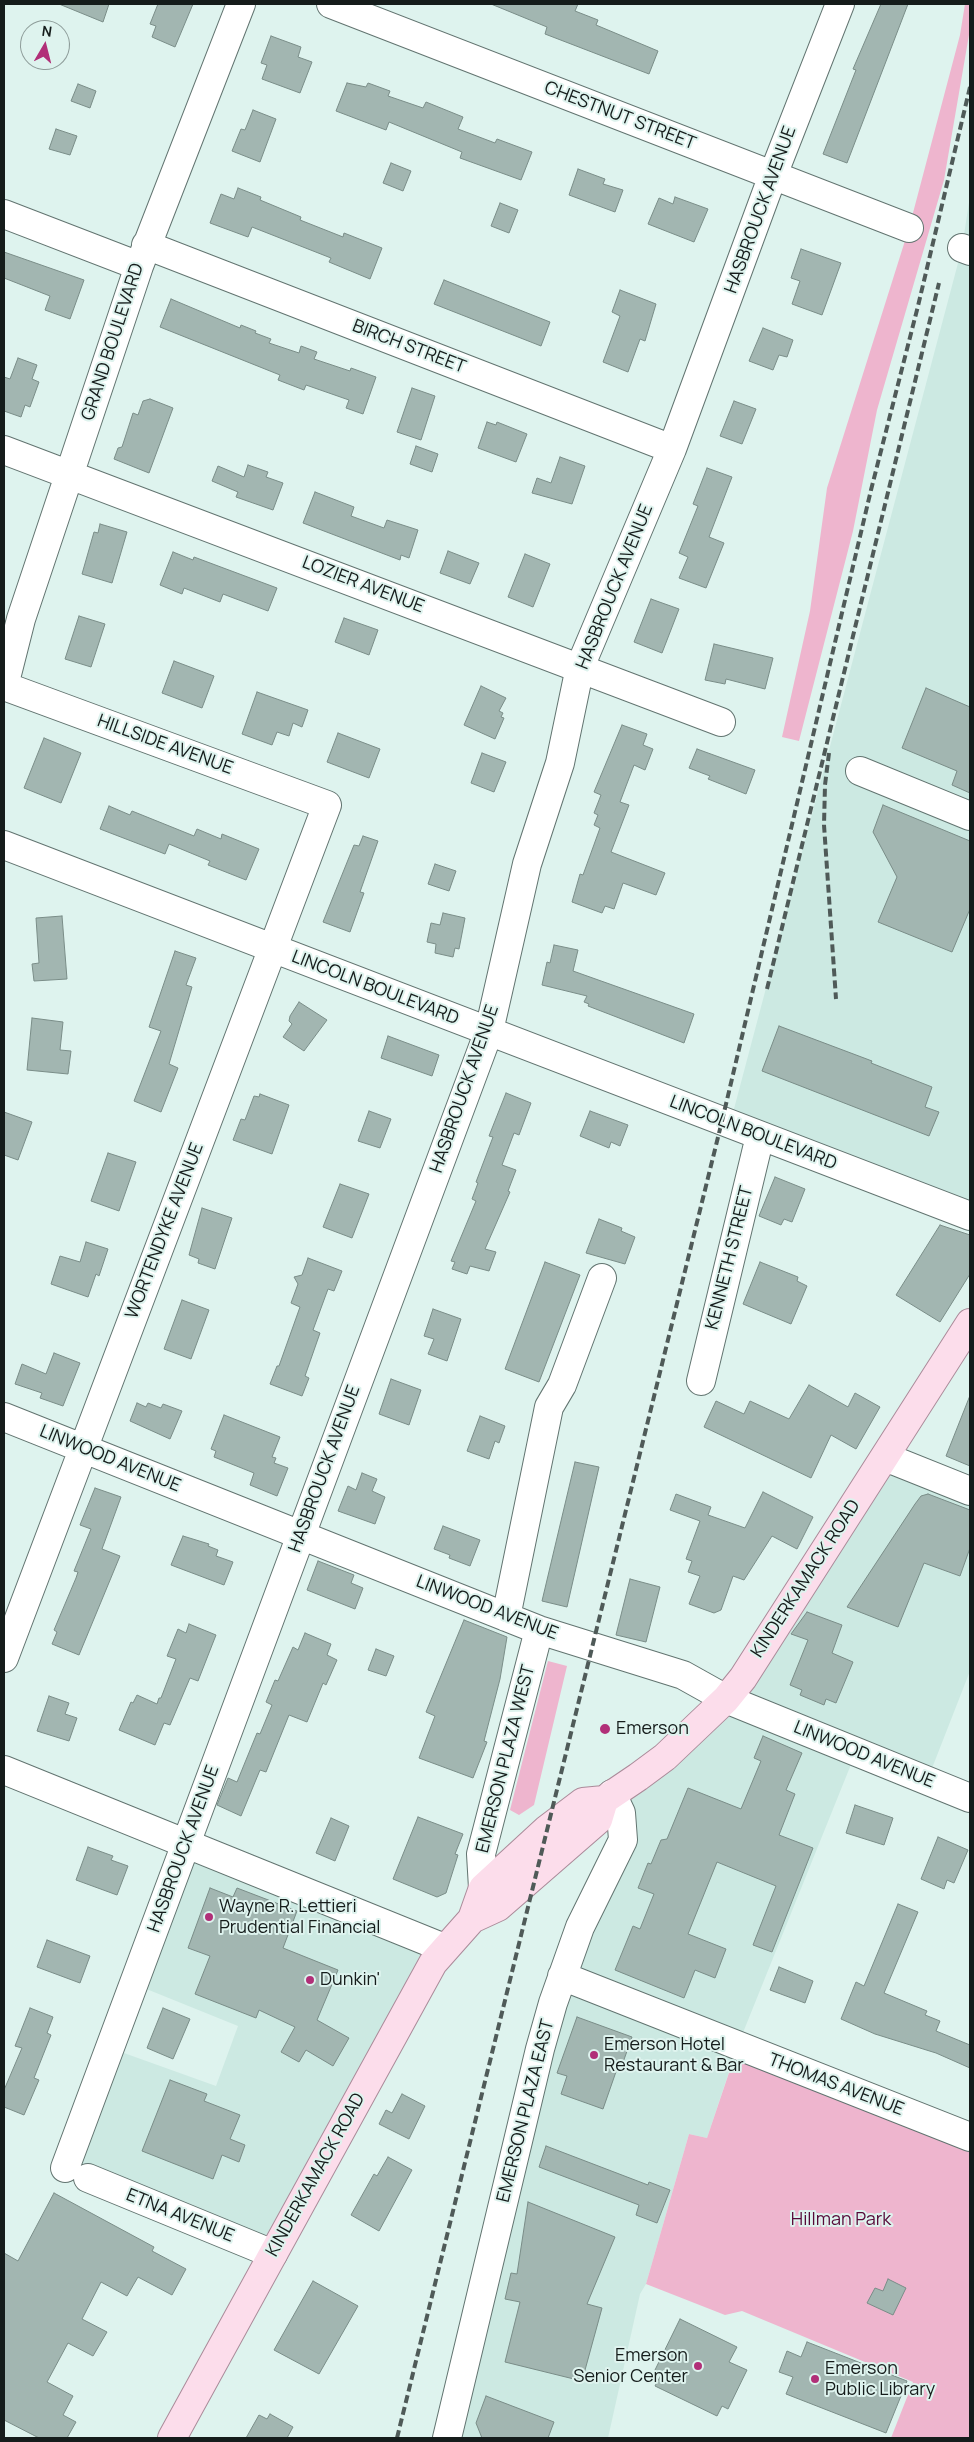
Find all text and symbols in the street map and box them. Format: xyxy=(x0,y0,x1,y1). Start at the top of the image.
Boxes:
north arrow xyxy=(20,20,70,70)
text: N xyxy=(41,21,53,41)
street label: CHESTNUT STREET xyxy=(541,77,699,155)
street label: HASBROUCK AVENUE xyxy=(721,124,801,296)
street label: GRAND BOULEVARD xyxy=(77,261,149,423)
street label: BIRCH STREET xyxy=(349,315,469,379)
street label: HASBROUCK AVENUE xyxy=(572,501,658,673)
street label: LOZIER AVENUE xyxy=(299,552,427,618)
street label: HILLSIDE AVENUE xyxy=(94,710,236,780)
street label: LINCOLN BOULEVARD xyxy=(288,946,462,1030)
street label: HASBROUCK AVENUE xyxy=(426,1002,504,1176)
street label: LINCOLN BOULEVARD xyxy=(666,1091,840,1175)
street label: WORTENDYKE AVENUE xyxy=(121,1140,209,1322)
street label: KENNETH STREET xyxy=(702,1184,758,1332)
street label: HASBROUCK AVENUE xyxy=(285,1383,365,1555)
street label: LINWOOD AVENUE xyxy=(36,1421,184,1497)
street label: KINDERKAMACK ROAD xyxy=(747,1496,865,1662)
street label: LINWOOD AVENUE xyxy=(413,1571,561,1645)
street label: EMERSON PLAZA WEST xyxy=(472,1663,540,1855)
street label: LINWOOD AVENUE xyxy=(790,1717,938,1793)
place label: Emerson xyxy=(616,1718,689,1740)
marker: Emerson xyxy=(598,1722,612,1736)
street label: HASBROUCK AVENUE xyxy=(144,1763,224,1935)
place label: Wayne R. Lettieri Prudential Financial xyxy=(219,1896,381,1938)
marker: Wayne R. Lettieri Prudential Financial xyxy=(203,1911,215,1923)
place label: Dunkin' xyxy=(320,1969,380,1991)
marker: Dunkin' xyxy=(304,1974,316,1986)
street label: EMERSON PLAZA EAST xyxy=(493,2017,559,2205)
place label: Emerson Hotel Restaurant & Bar xyxy=(604,2034,744,2076)
marker: Emerson Hotel Restaurant & Bar xyxy=(588,2049,600,2061)
street label: THOMAS AVENUE xyxy=(765,2049,907,2121)
street label: KINDERKAMACK ROAD xyxy=(262,2089,370,2261)
street label: ETNA AVENUE xyxy=(123,2184,237,2248)
park label: Hillman Park xyxy=(791,2209,891,2231)
place label: Emerson Senior Center xyxy=(573,2345,688,2388)
place label: Emerson Public Library xyxy=(825,2358,935,2400)
marker: Emerson Senior Center xyxy=(692,2360,704,2372)
marker: Emerson Public Library xyxy=(809,2373,821,2385)

